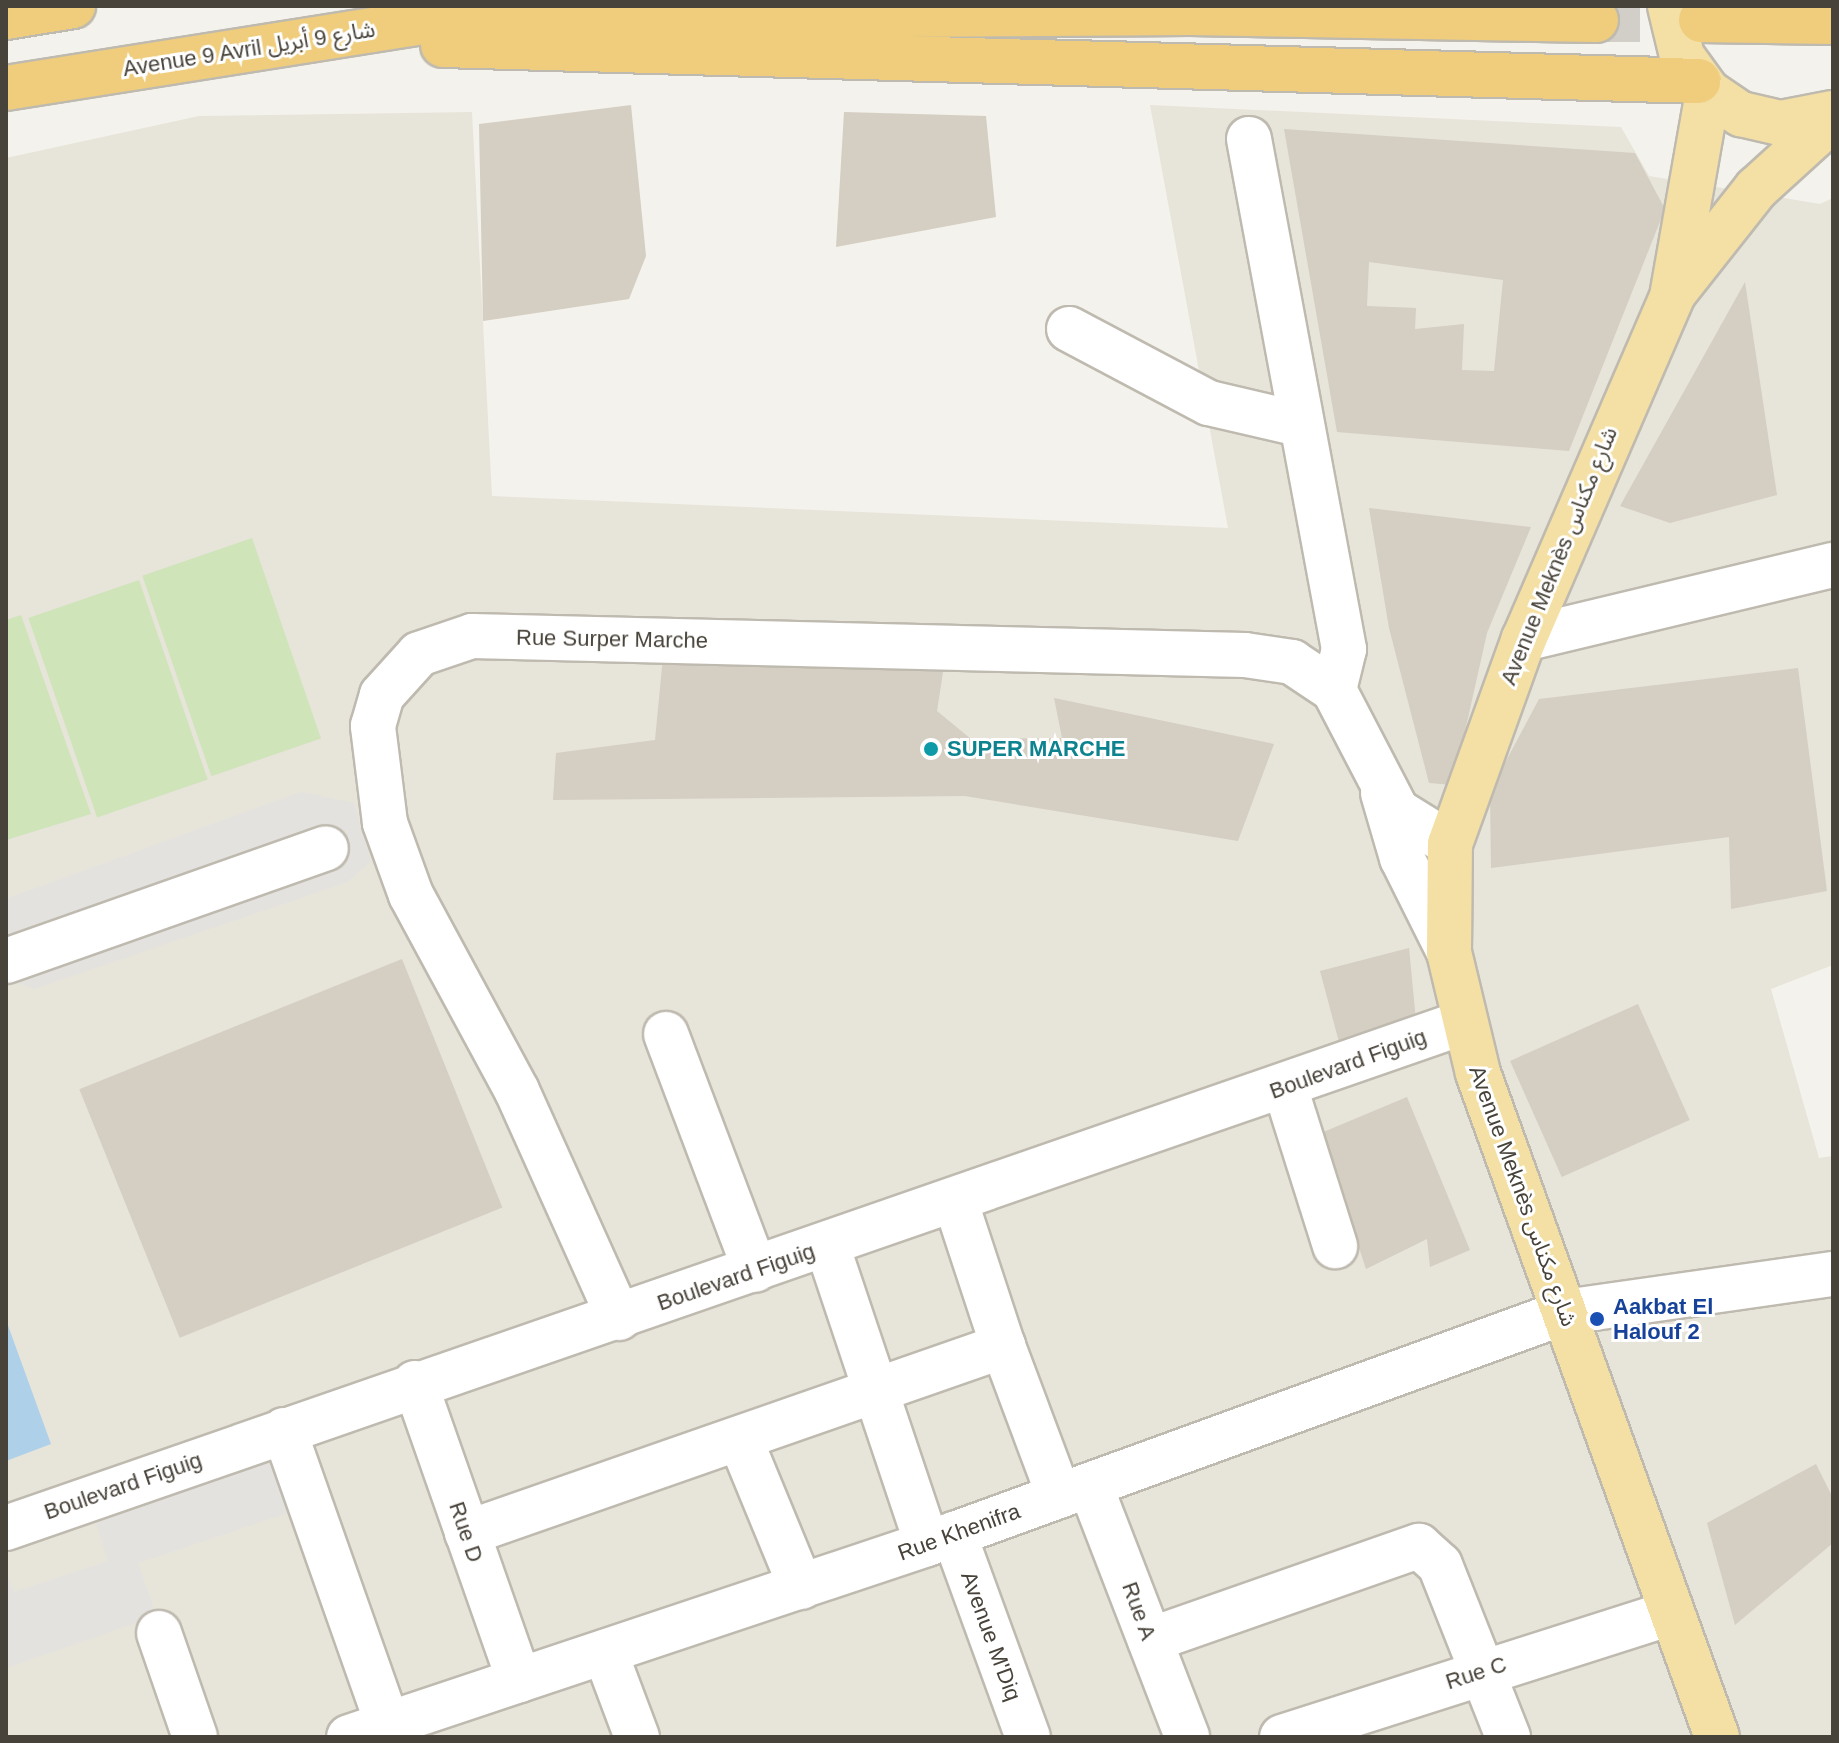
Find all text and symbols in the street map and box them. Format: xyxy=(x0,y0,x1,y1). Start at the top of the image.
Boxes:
street label: Avenue 9 Avril شارع 9 أبريل xyxy=(120,16,378,82)
street label: Avenue Meknès شارع مكناس xyxy=(1495,423,1623,689)
street label: Rue Surper Marche xyxy=(516,624,708,654)
place label: SUPER MARCHE xyxy=(947,736,1125,762)
marker: SUPER MARCHE xyxy=(922,740,940,758)
street label: Boulevard Figuig xyxy=(1266,1023,1430,1105)
street label: Avenue Meknès شارع مكناس xyxy=(1463,1062,1583,1330)
street label: Boulevard Figuig xyxy=(654,1238,818,1316)
place label: Aakbat El Halouf 2 xyxy=(1613,1293,1713,1344)
marker: Aakbat El Halouf 2 xyxy=(1588,1310,1606,1328)
street label: Boulevard Figuig xyxy=(41,1447,205,1525)
street label: Rue D xyxy=(443,1498,489,1566)
street label: Rue Khenifra xyxy=(894,1498,1024,1566)
street label: Avenue M'Diq xyxy=(955,1568,1027,1704)
street label: Rue A xyxy=(1116,1578,1162,1644)
street label: Rue C xyxy=(1442,1651,1510,1695)

